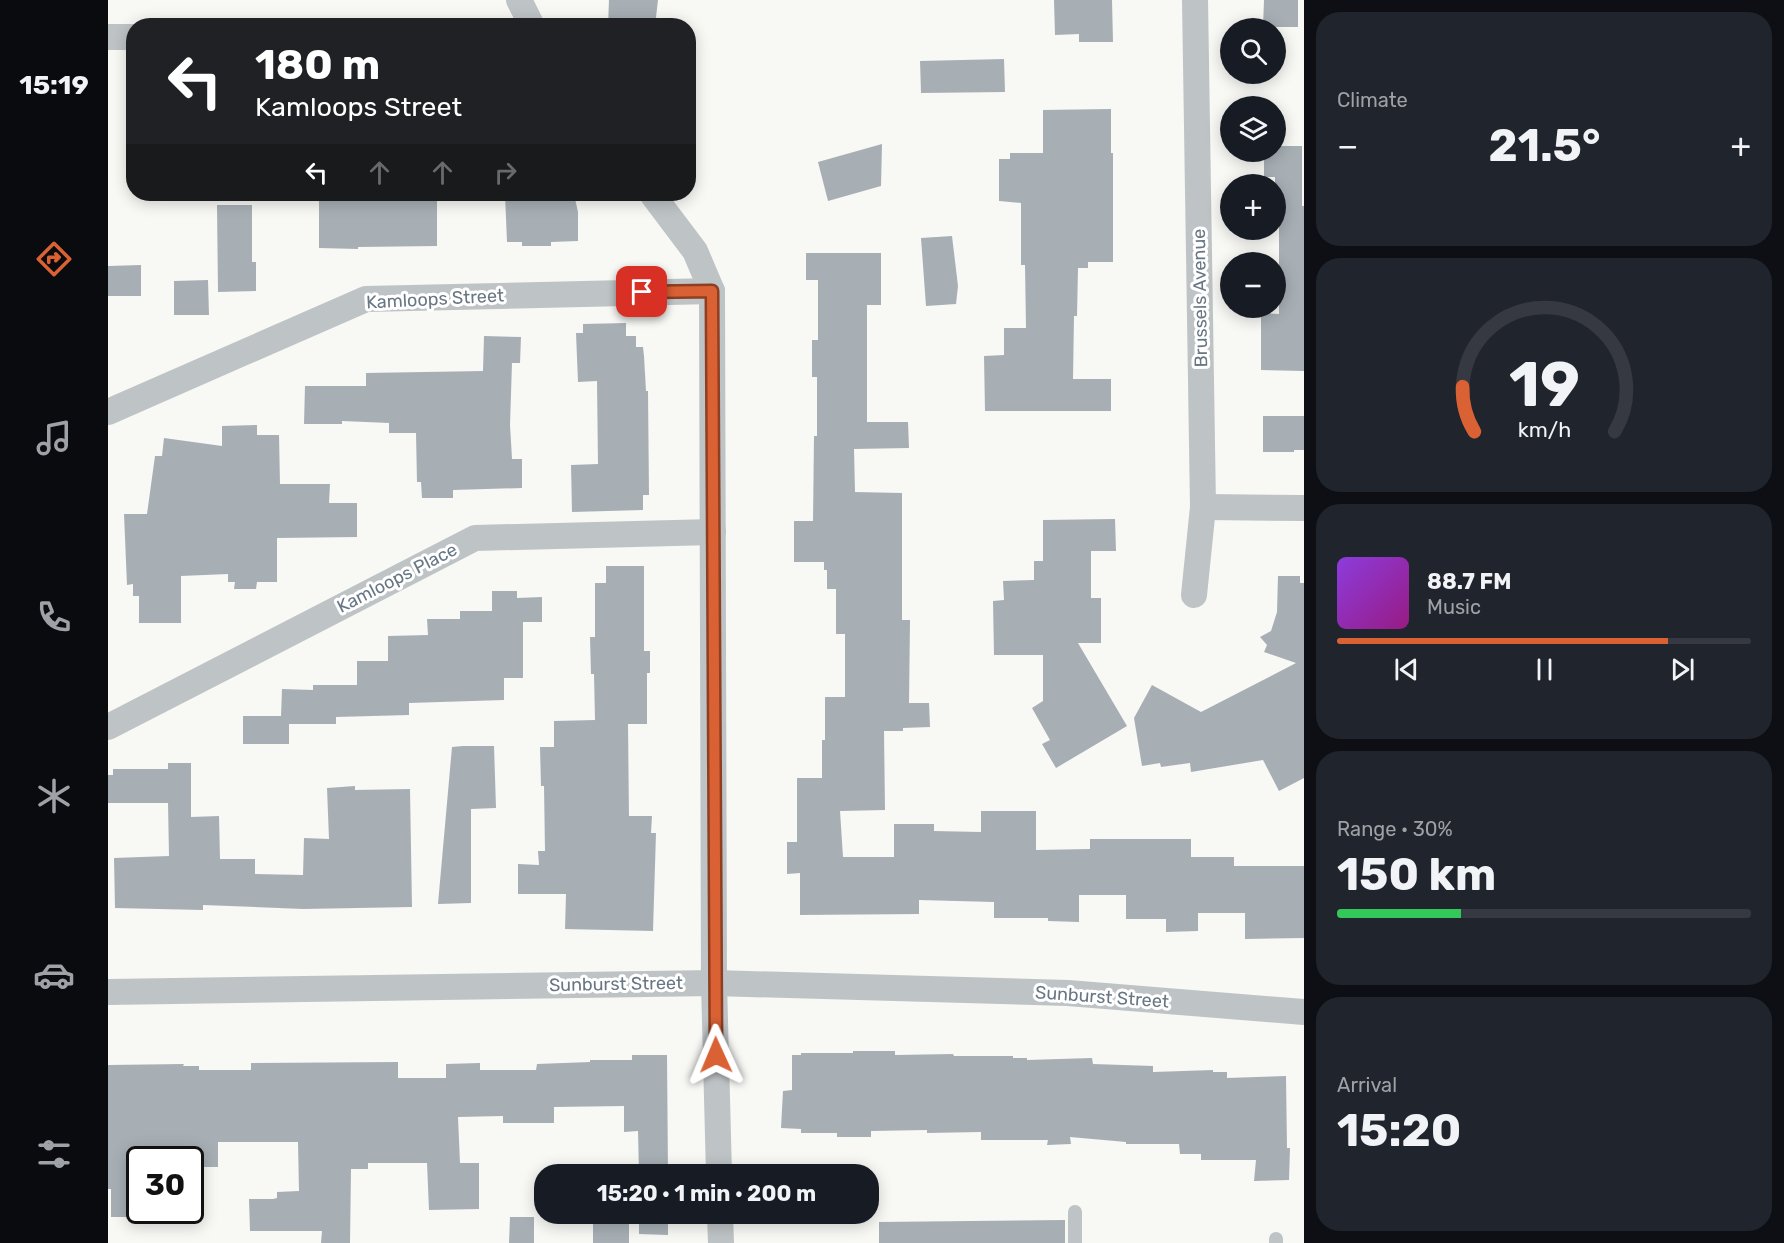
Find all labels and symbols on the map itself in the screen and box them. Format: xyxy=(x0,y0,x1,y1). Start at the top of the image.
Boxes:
street label: Brussels Avenue xyxy=(1188,228,1212,368)
pin xyxy=(616,266,667,317)
street label: Kamloops Street xyxy=(366,284,504,314)
street label: Kamloops Place xyxy=(333,538,461,618)
street label: Sunburst Street xyxy=(549,972,683,996)
street label: Sunburst Street xyxy=(1034,981,1170,1013)
position arrow xyxy=(684,1023,748,1087)
speed limit sign: 30 xyxy=(126,1146,204,1224)

